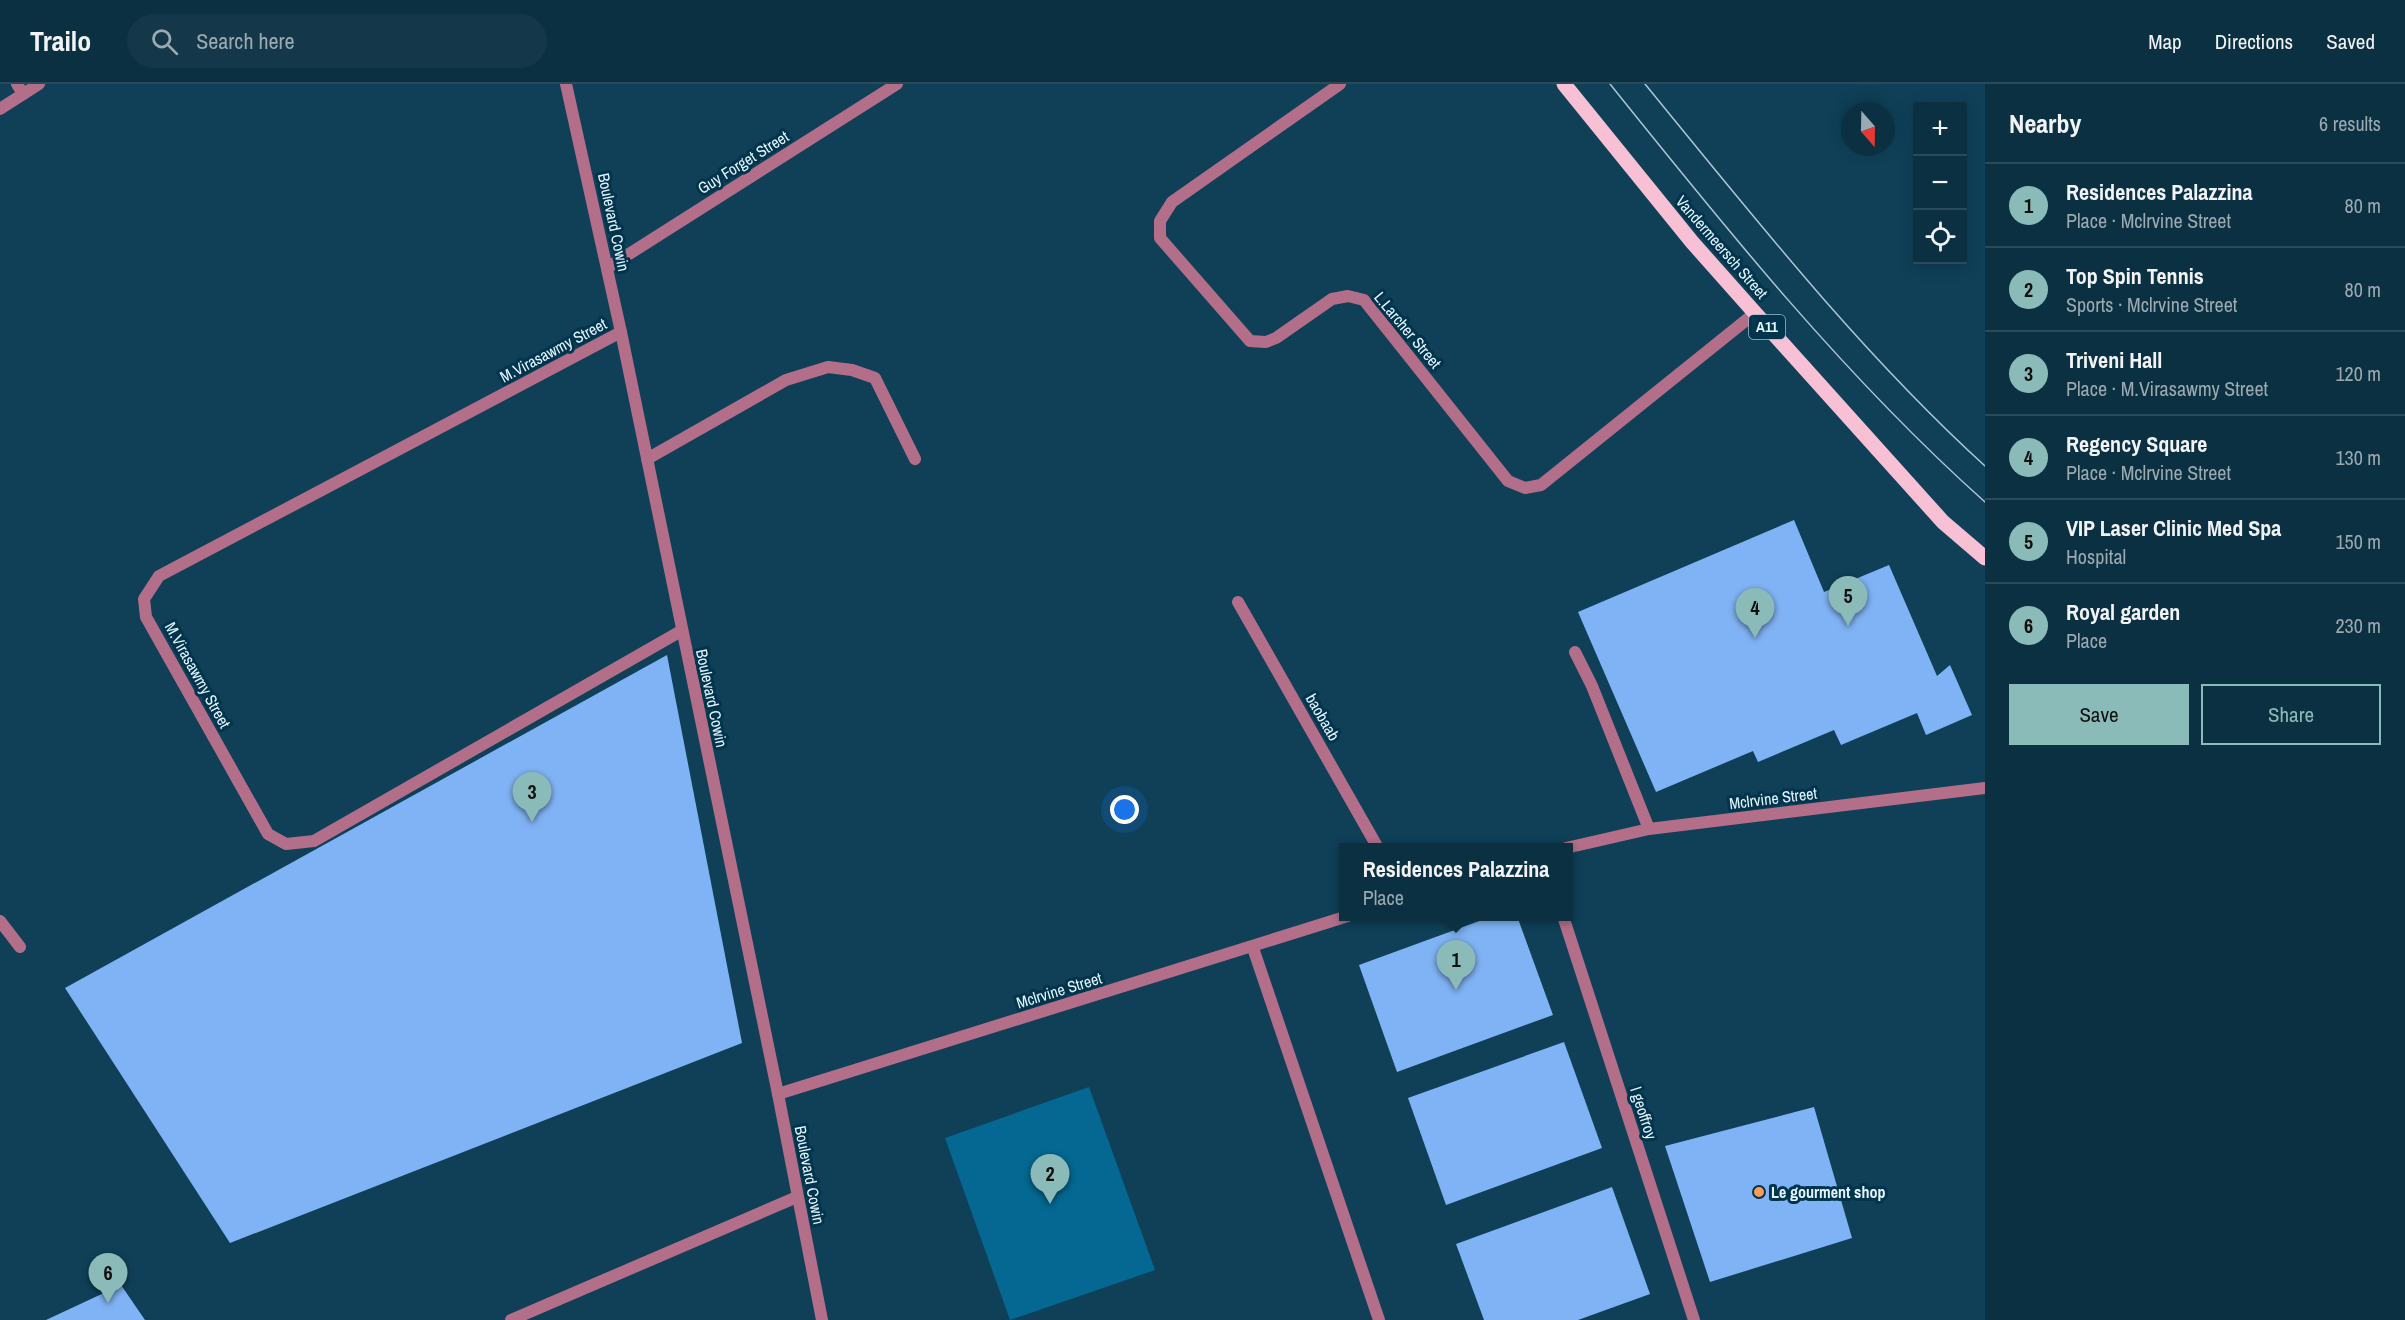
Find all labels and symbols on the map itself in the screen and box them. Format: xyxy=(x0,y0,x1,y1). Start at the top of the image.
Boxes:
north arrow xyxy=(1841,102,1895,156)
street label: Guy Forget Street xyxy=(693,125,793,199)
street label: Boulevard Cowin xyxy=(593,171,635,273)
street label: Vandermeersch Street xyxy=(1671,191,1773,304)
street label: L.Larcher Street xyxy=(1369,287,1447,373)
street label: M.Virasawmy Street xyxy=(496,312,611,387)
road number: A11 xyxy=(1749,315,1785,339)
pin: 5 xyxy=(1828,576,1868,626)
pin: 4 xyxy=(1736,588,1774,638)
street label: M.Virasawmy Street xyxy=(160,618,236,732)
street label: Boulevard Cowin xyxy=(691,647,733,749)
street label: baobaab xyxy=(1301,689,1345,745)
pin: 3 xyxy=(512,772,552,822)
street label: Mclrvine Street xyxy=(1728,782,1818,814)
your location xyxy=(1110,795,1139,824)
pin: 1 xyxy=(1436,940,1476,990)
street label: Mclrvine Street xyxy=(1014,966,1105,1013)
street label: l geoffroy xyxy=(1625,1084,1663,1142)
street label: Boulevard Cowin xyxy=(790,1124,830,1226)
pin: 2 xyxy=(1030,1154,1070,1204)
place label: Le gourment shop xyxy=(1771,1181,1885,1203)
marker: Le gourment shop xyxy=(1752,1185,1766,1199)
pin: 6 xyxy=(88,1254,128,1303)

